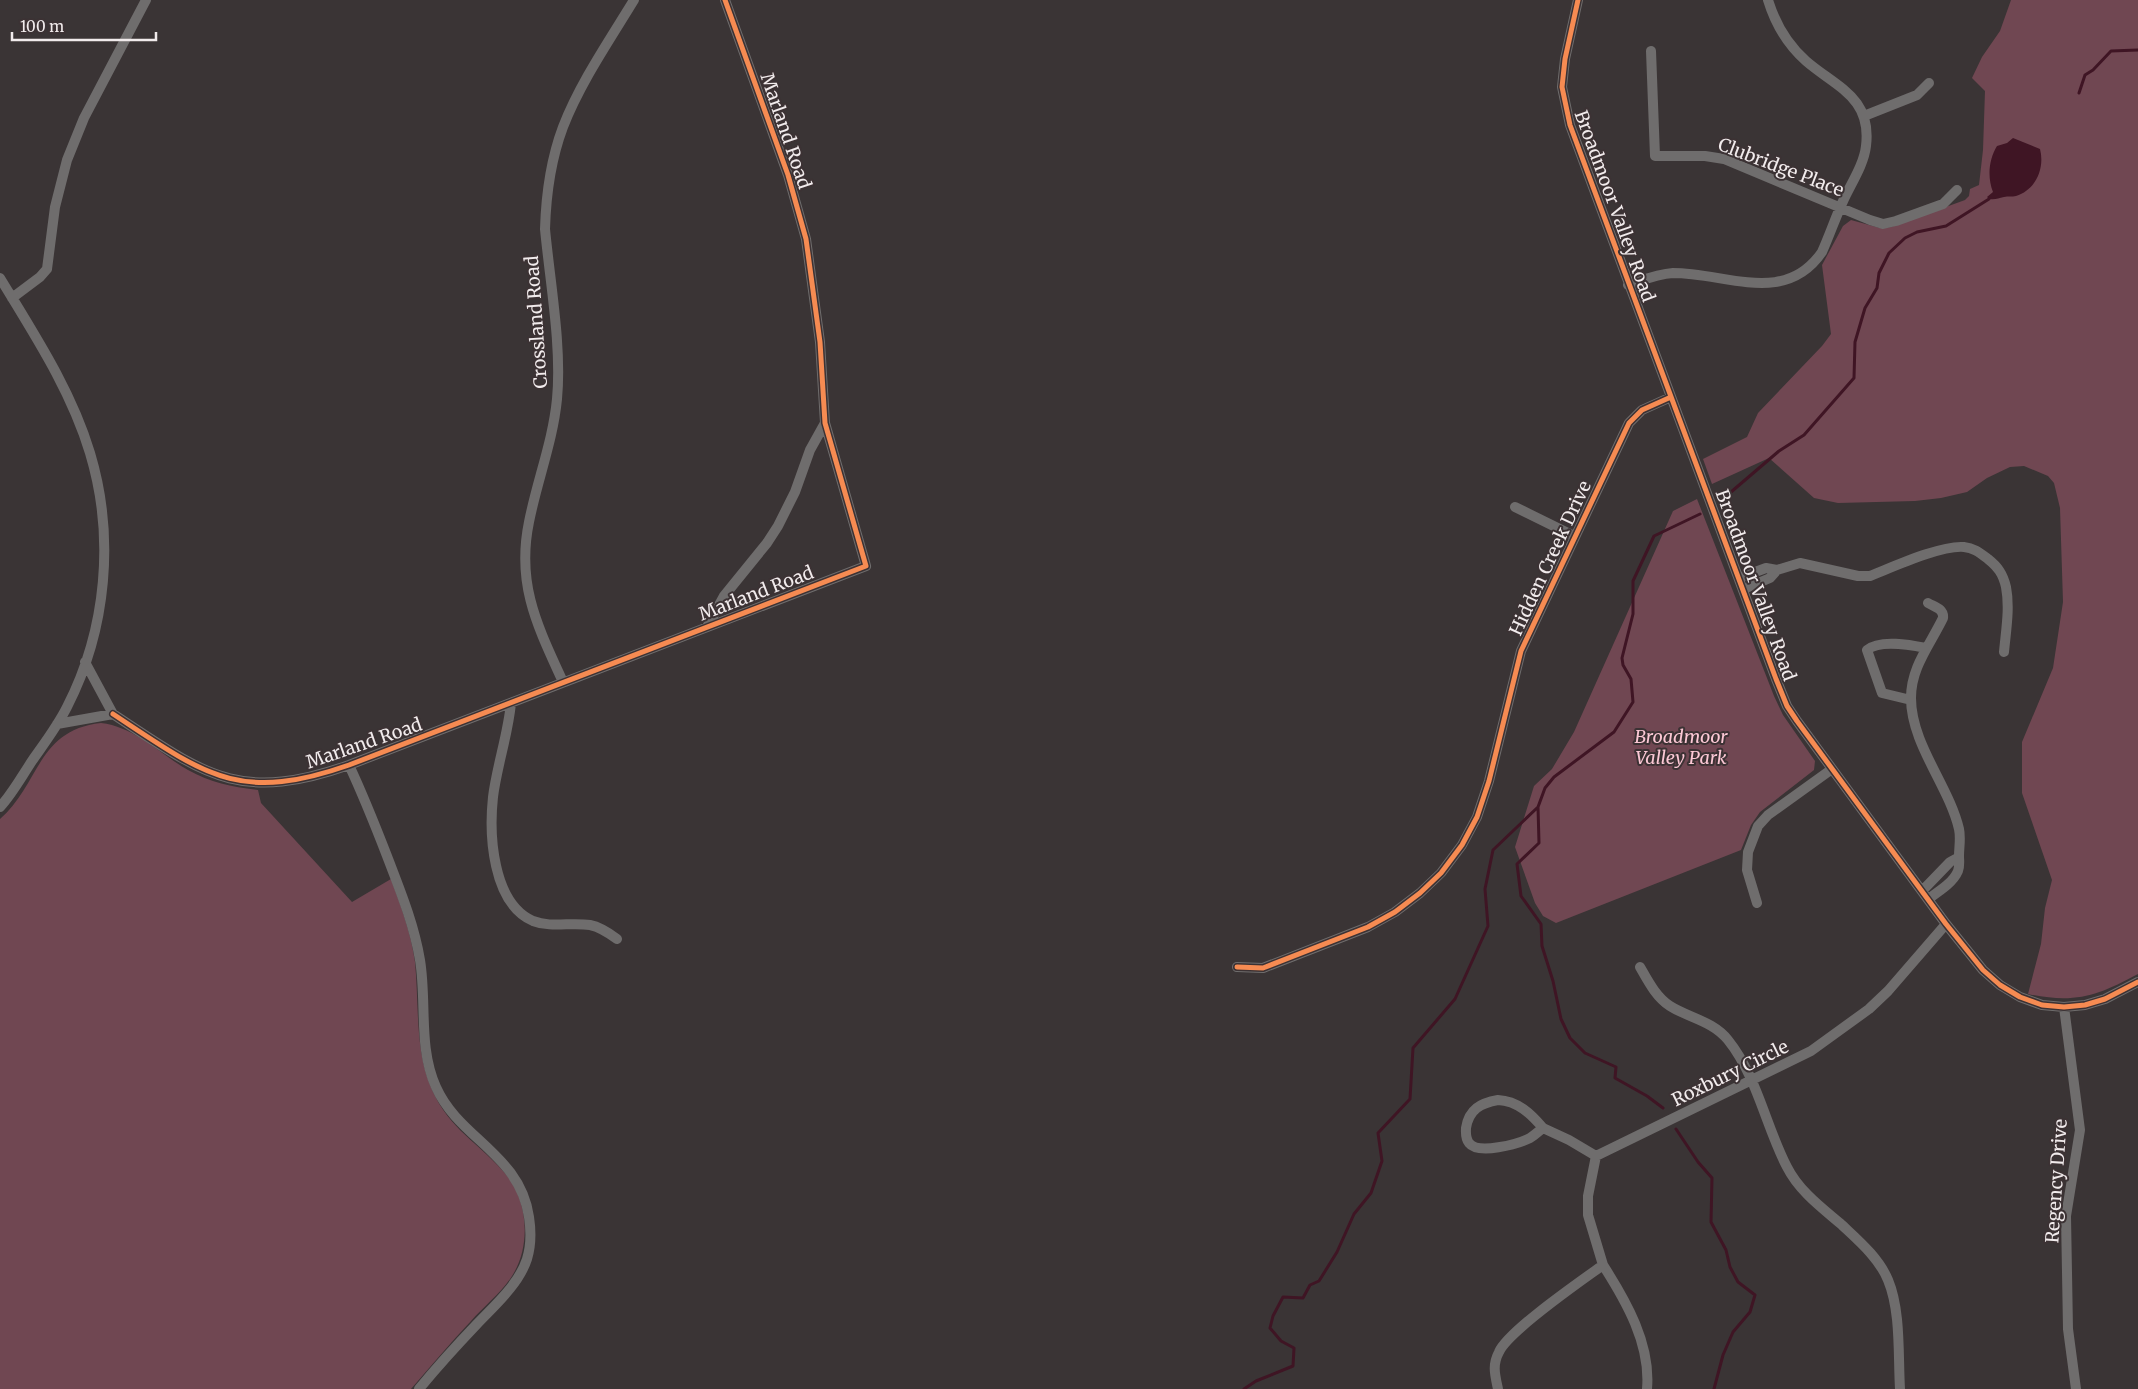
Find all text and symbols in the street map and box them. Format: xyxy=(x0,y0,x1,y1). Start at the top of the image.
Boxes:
scale bar xyxy=(12,10,156,42)
text: 100 m xyxy=(20,17,64,36)
street label: Marland Road xyxy=(755,70,817,192)
street label: Broadmoor Valley Road xyxy=(1570,107,1660,305)
street label: Clubridge Place xyxy=(1715,132,1847,202)
street label: Crossland Road xyxy=(520,255,552,389)
street label: Hidden Creek Drive xyxy=(1504,477,1596,639)
street label: Broadmoor Valley Road xyxy=(1711,486,1801,684)
street label: Marland Road xyxy=(695,561,817,625)
street label: Marland Road xyxy=(303,712,425,774)
park label: Broadmoor Valley Park xyxy=(1634,725,1728,769)
street label: Roxbury Circle xyxy=(1668,1035,1792,1111)
street label: Regency Drive xyxy=(2040,1118,2072,1244)

